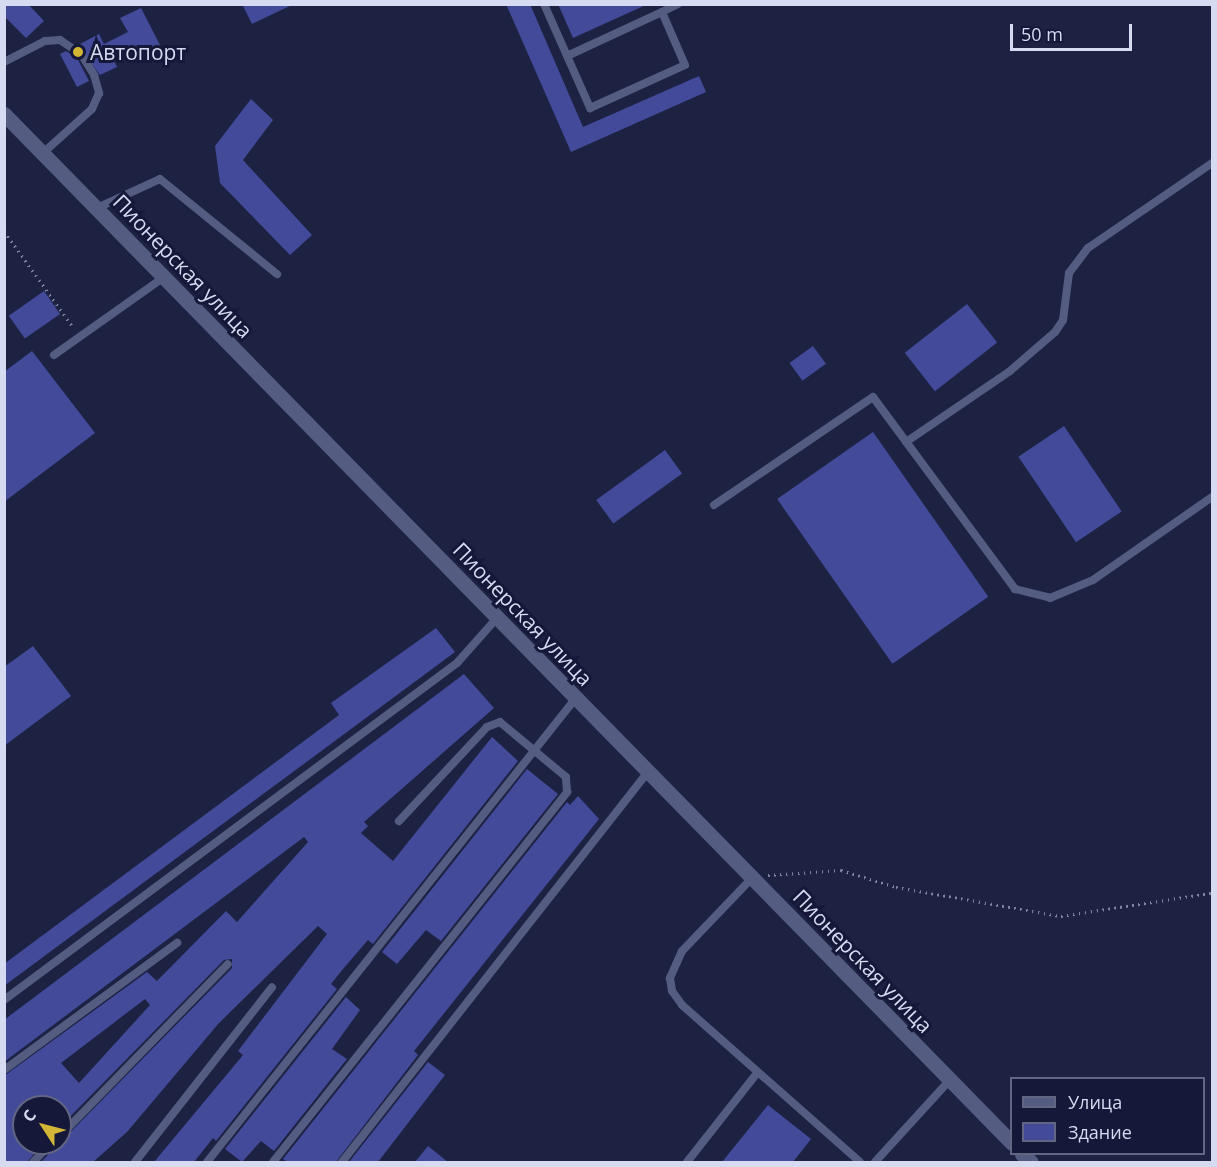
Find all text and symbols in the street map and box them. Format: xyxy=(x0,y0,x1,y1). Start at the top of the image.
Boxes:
scale bar xyxy=(1013,12,1134,50)
text: 50 m xyxy=(1021,22,1063,46)
place label: Автопорт xyxy=(90,39,186,65)
marker: Автопорт xyxy=(71,45,85,59)
street label: Пионерская улица xyxy=(108,189,258,343)
street label: Пионерская улица xyxy=(448,537,598,691)
street label: Пионерская улица xyxy=(788,884,938,1038)
legend xyxy=(1010,1077,1205,1155)
text: Улица xyxy=(1068,1090,1122,1114)
north arrow xyxy=(12,1095,72,1155)
text: С xyxy=(17,1105,41,1126)
text: Здание xyxy=(1068,1120,1132,1144)

